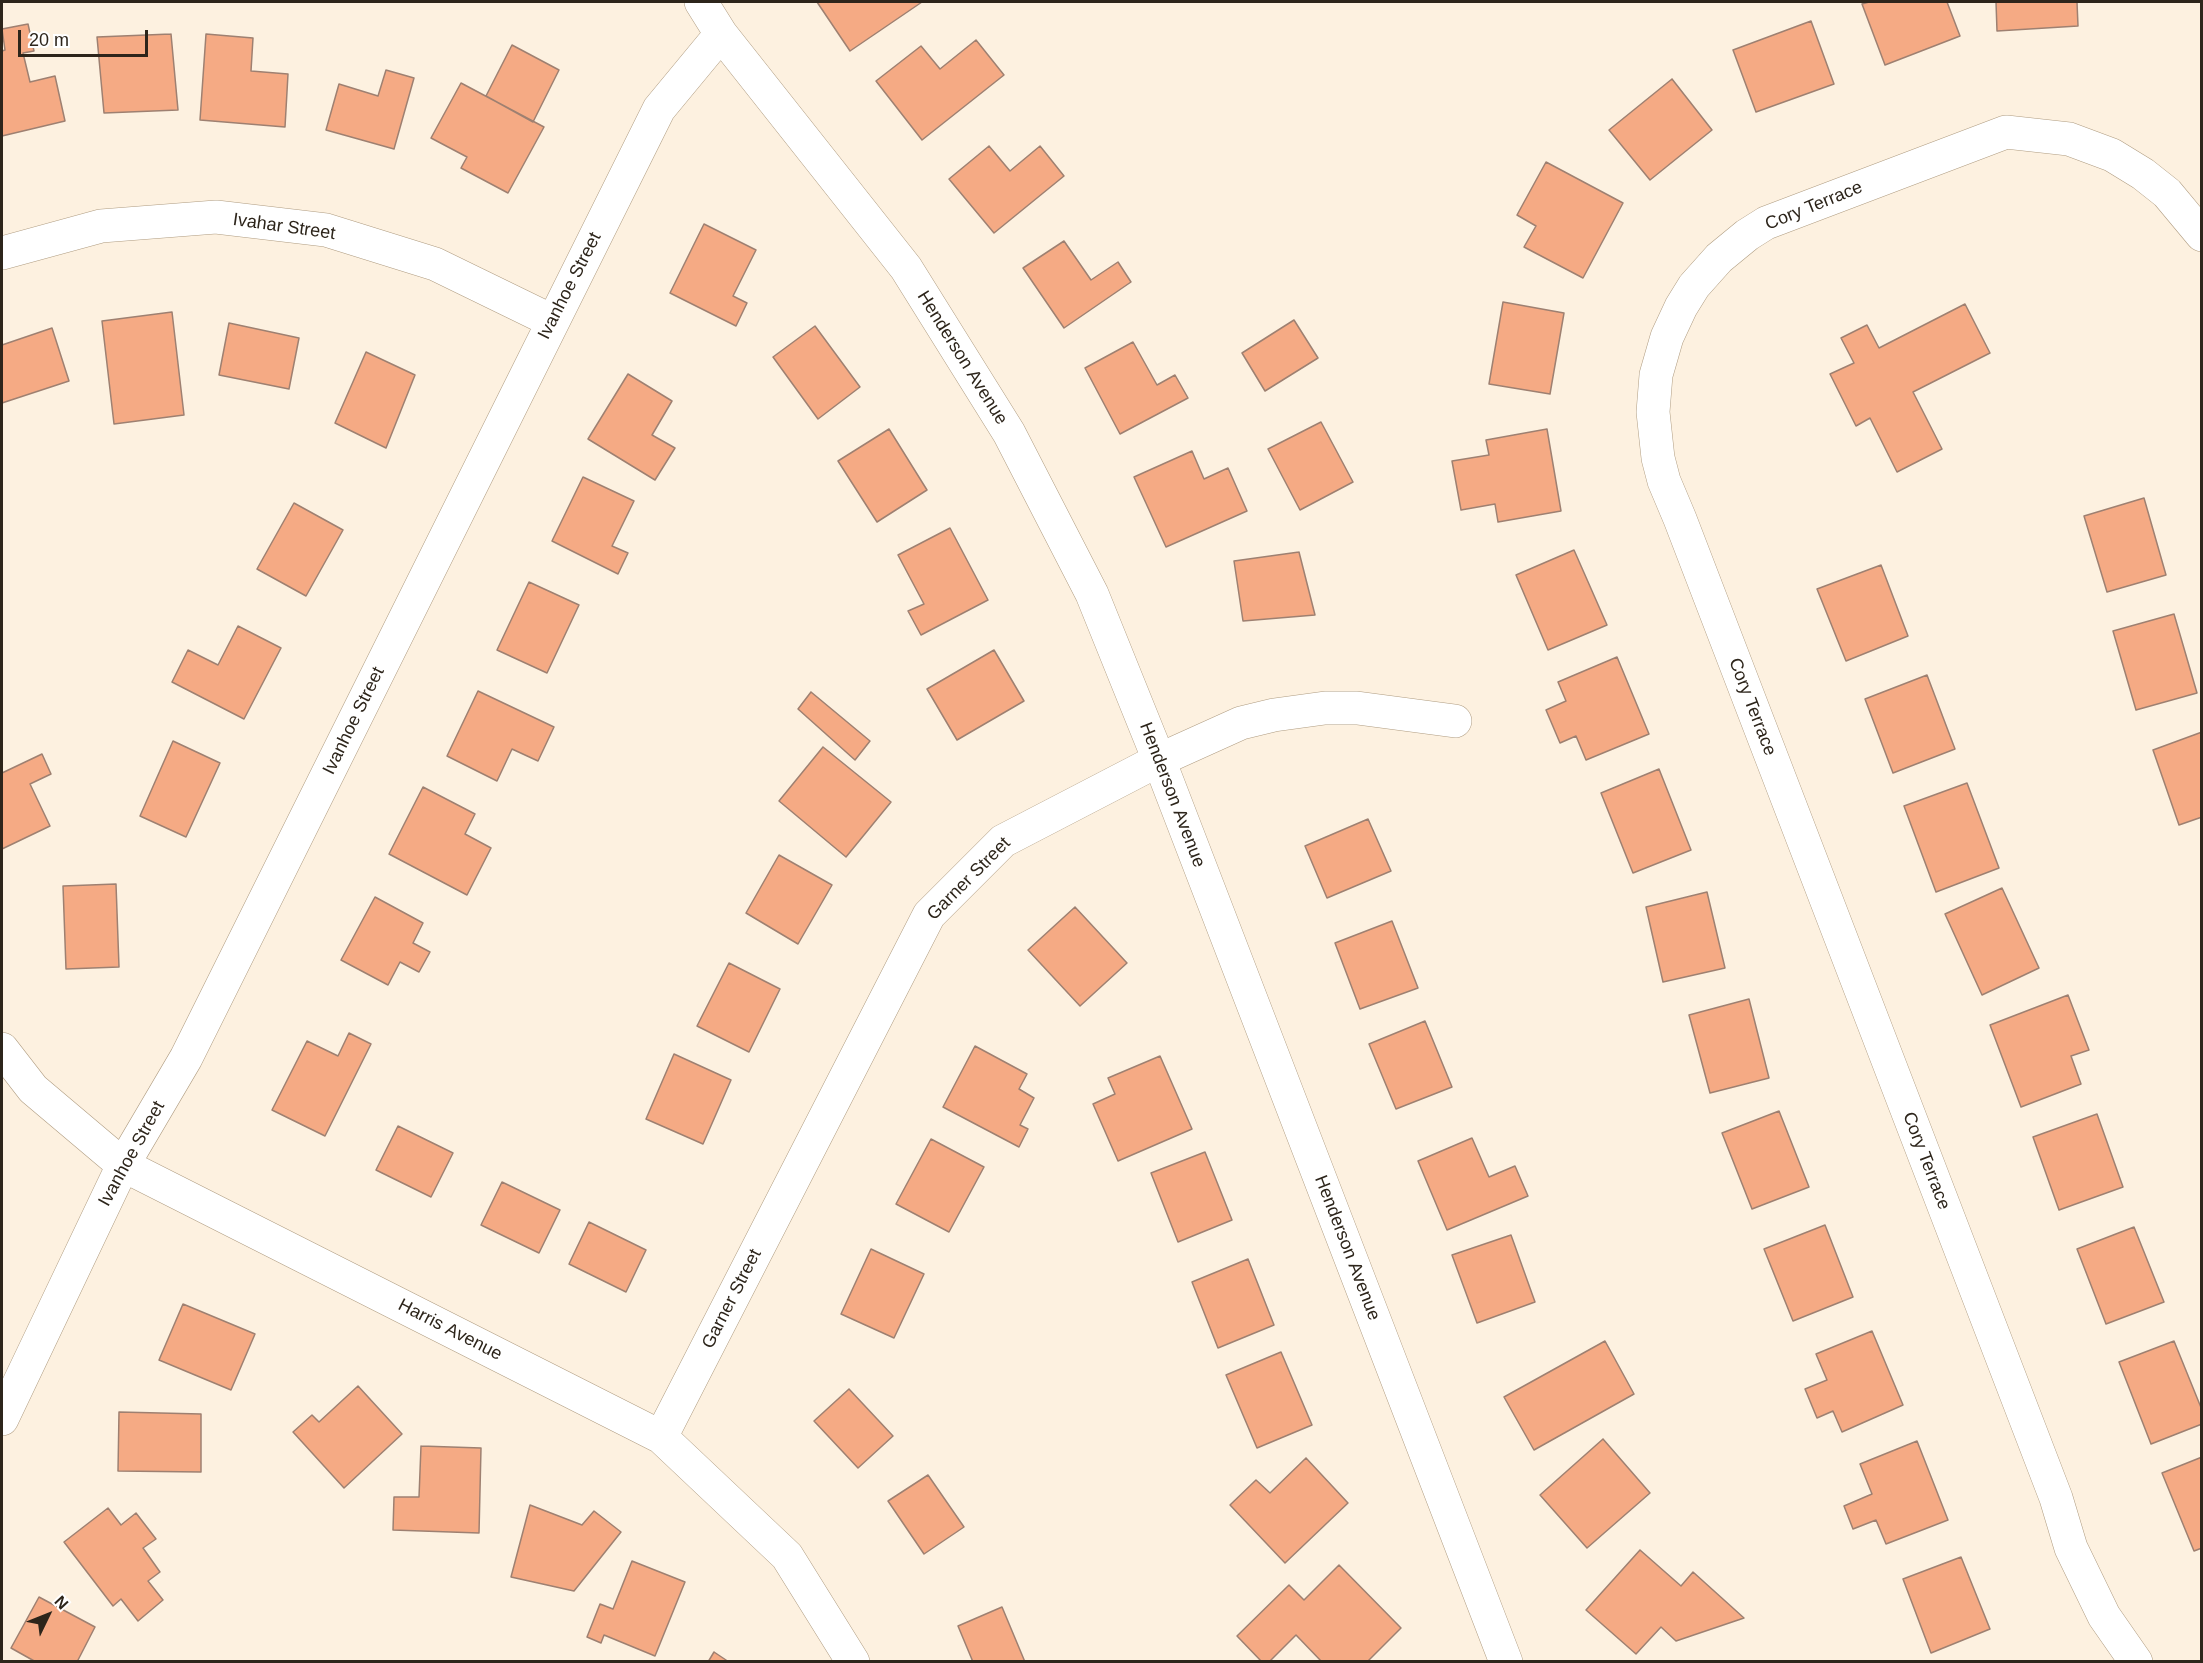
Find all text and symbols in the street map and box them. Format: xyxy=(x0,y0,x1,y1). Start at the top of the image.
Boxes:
scale bar xyxy=(21,18,152,56)
text: 20 m xyxy=(29,30,69,50)
street label: Cory Terrace xyxy=(1762,177,1866,235)
street label: Ivahar Street xyxy=(231,209,337,245)
street label: Ivanhoe Street xyxy=(534,229,606,343)
street label: Henderson Avenue xyxy=(912,287,1012,429)
street label: Cory Terrace xyxy=(1723,655,1781,759)
street label: Ivanhoe Street xyxy=(319,664,389,778)
street label: Henderson Avenue xyxy=(1134,719,1210,871)
street label: Garner Street xyxy=(923,833,1015,925)
street label: Ivanhoe Street xyxy=(94,1098,170,1210)
street label: Cory Terrace xyxy=(1897,1109,1955,1213)
street label: Henderson Avenue xyxy=(1309,1172,1385,1324)
street label: Garner Street xyxy=(698,1246,766,1352)
street label: Harris Avenue xyxy=(394,1295,506,1365)
north arrow xyxy=(18,1585,78,1645)
text: N xyxy=(51,1592,72,1612)

